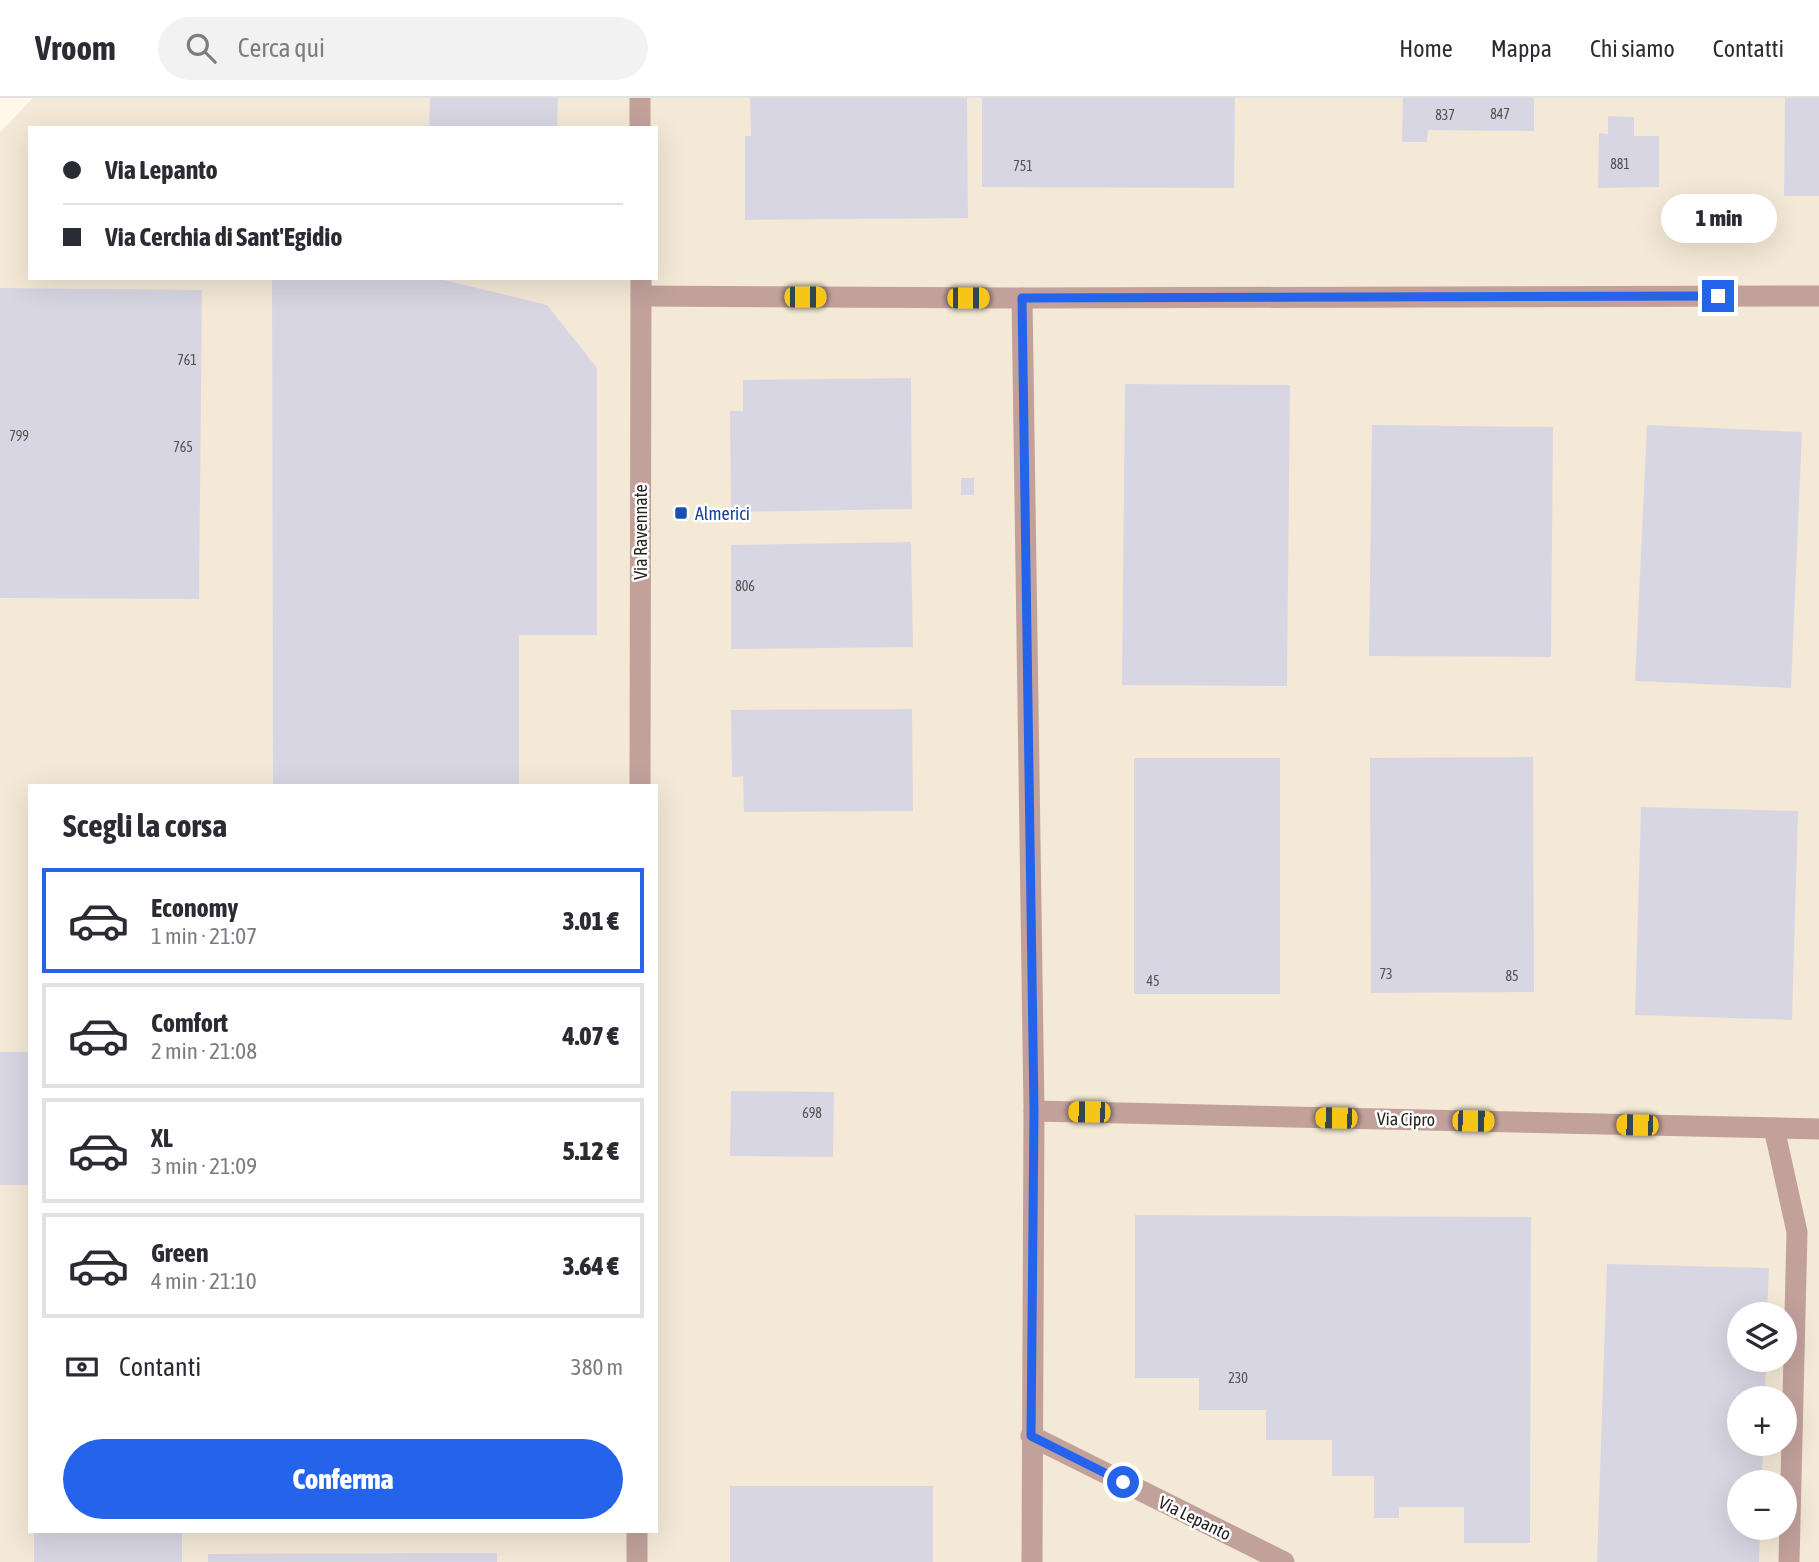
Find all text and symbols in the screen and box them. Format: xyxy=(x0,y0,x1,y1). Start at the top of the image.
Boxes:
search box xyxy=(158,17,648,80)
text: Vroom xyxy=(35,29,116,67)
icon: search xyxy=(182,29,220,67)
text: Cerca qui xyxy=(238,33,325,63)
text: Home xyxy=(1399,35,1453,62)
text: Mappa xyxy=(1491,35,1552,62)
text: Chi siamo xyxy=(1590,35,1675,62)
text: Contatti xyxy=(1713,35,1784,62)
house number: 847 xyxy=(1490,106,1510,122)
house number: 837 xyxy=(1435,107,1455,123)
text: Via Lepanto xyxy=(105,155,218,185)
house number: 881 xyxy=(1610,156,1630,172)
house number: 751 xyxy=(1013,158,1033,174)
callout: 1 min xyxy=(1660,194,1776,244)
text: 1 min xyxy=(1696,205,1742,231)
text: Via Cerchia di Sant'Egidio xyxy=(105,222,342,252)
route end xyxy=(1702,280,1734,312)
car xyxy=(785,287,827,308)
car xyxy=(948,288,990,309)
house number: 761 xyxy=(177,352,197,368)
house number: 799 xyxy=(9,428,29,444)
house number: 765 xyxy=(173,439,193,455)
street label: Via Ravennate xyxy=(630,484,651,580)
place label: Almerici xyxy=(695,503,750,524)
marker: Almerici xyxy=(673,505,689,521)
house number: 806 xyxy=(735,578,755,594)
text: Scegli la corsa xyxy=(63,807,227,844)
icon: car xyxy=(67,889,130,952)
text: Economy xyxy=(151,893,238,923)
text: 3.01 € xyxy=(562,906,619,936)
text: 1 min · 21:07 xyxy=(151,923,257,949)
house number: 73 xyxy=(1379,966,1393,982)
house number: 85 xyxy=(1505,968,1519,984)
house number: 45 xyxy=(1146,973,1160,989)
icon: car xyxy=(67,1004,130,1067)
text: Comfort xyxy=(151,1008,228,1038)
text: 4.07 € xyxy=(562,1021,619,1051)
text: 2 min · 21:08 xyxy=(151,1038,257,1064)
car xyxy=(1068,1101,1111,1123)
house number: 698 xyxy=(802,1105,822,1121)
car xyxy=(1315,1107,1358,1129)
street label: Via Cipro xyxy=(1377,1108,1435,1130)
car xyxy=(1452,1110,1495,1132)
car xyxy=(1616,1114,1659,1136)
icon: car xyxy=(67,1119,130,1182)
text: XL xyxy=(151,1123,173,1153)
text: 5.12 € xyxy=(562,1136,619,1166)
text: 3 min · 21:09 xyxy=(151,1153,257,1179)
icon: car xyxy=(67,1234,130,1297)
text: Green xyxy=(151,1238,209,1268)
text: 3.64 € xyxy=(562,1251,619,1281)
text: 4 min · 21:10 xyxy=(151,1268,257,1294)
map controls xyxy=(1727,1302,1797,1540)
button: layers xyxy=(1727,1302,1797,1372)
icon: cash xyxy=(63,1348,101,1386)
text: Contanti xyxy=(119,1352,201,1382)
text: 380 m xyxy=(571,1354,623,1380)
house number: 230 xyxy=(1228,1370,1248,1386)
button: + xyxy=(1727,1386,1797,1456)
button: Conferma xyxy=(63,1439,623,1519)
route start xyxy=(1107,1466,1139,1498)
button: − xyxy=(1727,1470,1797,1540)
street label: Via Lepanto xyxy=(1155,1491,1235,1545)

